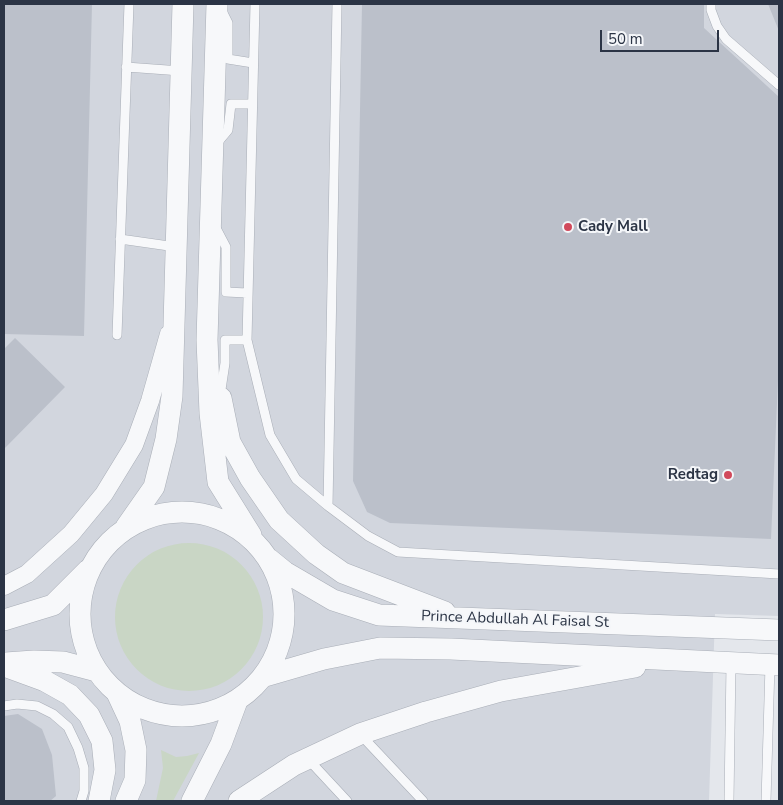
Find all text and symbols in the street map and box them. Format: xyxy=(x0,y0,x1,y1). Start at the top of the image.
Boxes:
scale bar xyxy=(603,20,722,52)
text: 50 m xyxy=(608,29,643,49)
place label: Cady Mall xyxy=(578,218,648,236)
marker: Cady Mall xyxy=(562,221,574,233)
place label: Redtag xyxy=(668,466,718,484)
marker: Redtag xyxy=(722,469,734,481)
street label: Prince Abdullah Al Faisal St xyxy=(421,608,609,632)

